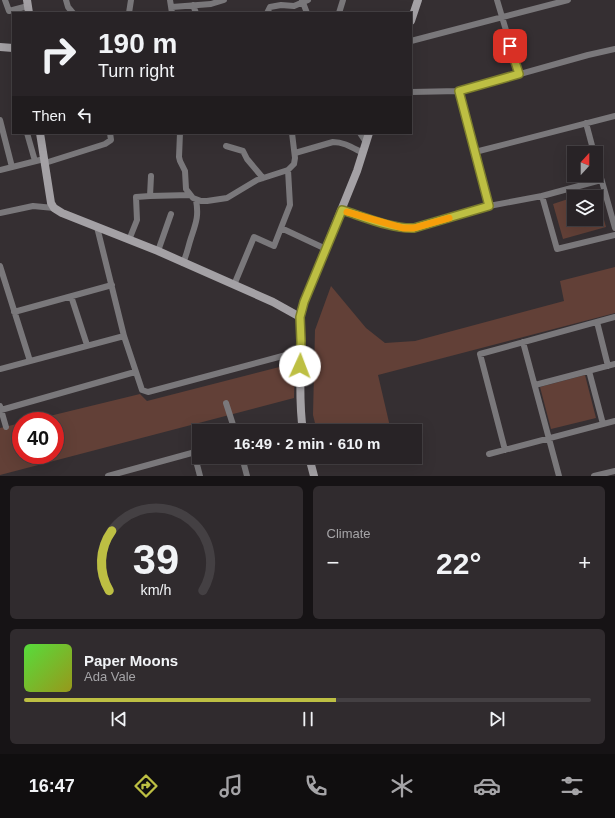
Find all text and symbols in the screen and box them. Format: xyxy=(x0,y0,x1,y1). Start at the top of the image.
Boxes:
icon: right xyxy=(32,28,84,80)
text: 190 m xyxy=(98,28,177,59)
pin xyxy=(493,29,527,63)
icon: arrive xyxy=(499,35,521,57)
text: Turn right xyxy=(98,61,174,81)
icon: left xyxy=(74,104,96,126)
text: Then xyxy=(32,107,66,124)
north arrow xyxy=(567,146,603,182)
map controls xyxy=(567,146,603,226)
button: layers xyxy=(567,190,603,226)
position arrow xyxy=(279,345,321,387)
speed limit sign: 40 xyxy=(12,412,64,464)
text: 16:49 · 2 min · 610 m xyxy=(234,435,380,452)
text: Climate xyxy=(327,526,371,541)
text: 39 xyxy=(133,535,179,582)
text: 22° xyxy=(436,547,481,580)
text: − xyxy=(327,550,339,575)
text: + xyxy=(578,550,591,575)
text: km/h xyxy=(141,581,172,597)
text: Paper Moons xyxy=(84,652,178,669)
text: Ada Vale xyxy=(84,669,136,684)
icon: previous xyxy=(108,708,130,730)
icon: pause xyxy=(297,708,319,730)
icon: next xyxy=(486,708,508,730)
icon: directions xyxy=(132,772,160,800)
icon: music xyxy=(217,772,245,800)
icon: phone xyxy=(302,772,330,800)
icon: climate xyxy=(388,772,416,800)
icon: car xyxy=(473,772,501,800)
icon: filters xyxy=(558,772,586,800)
text: 16:47 xyxy=(29,776,75,796)

